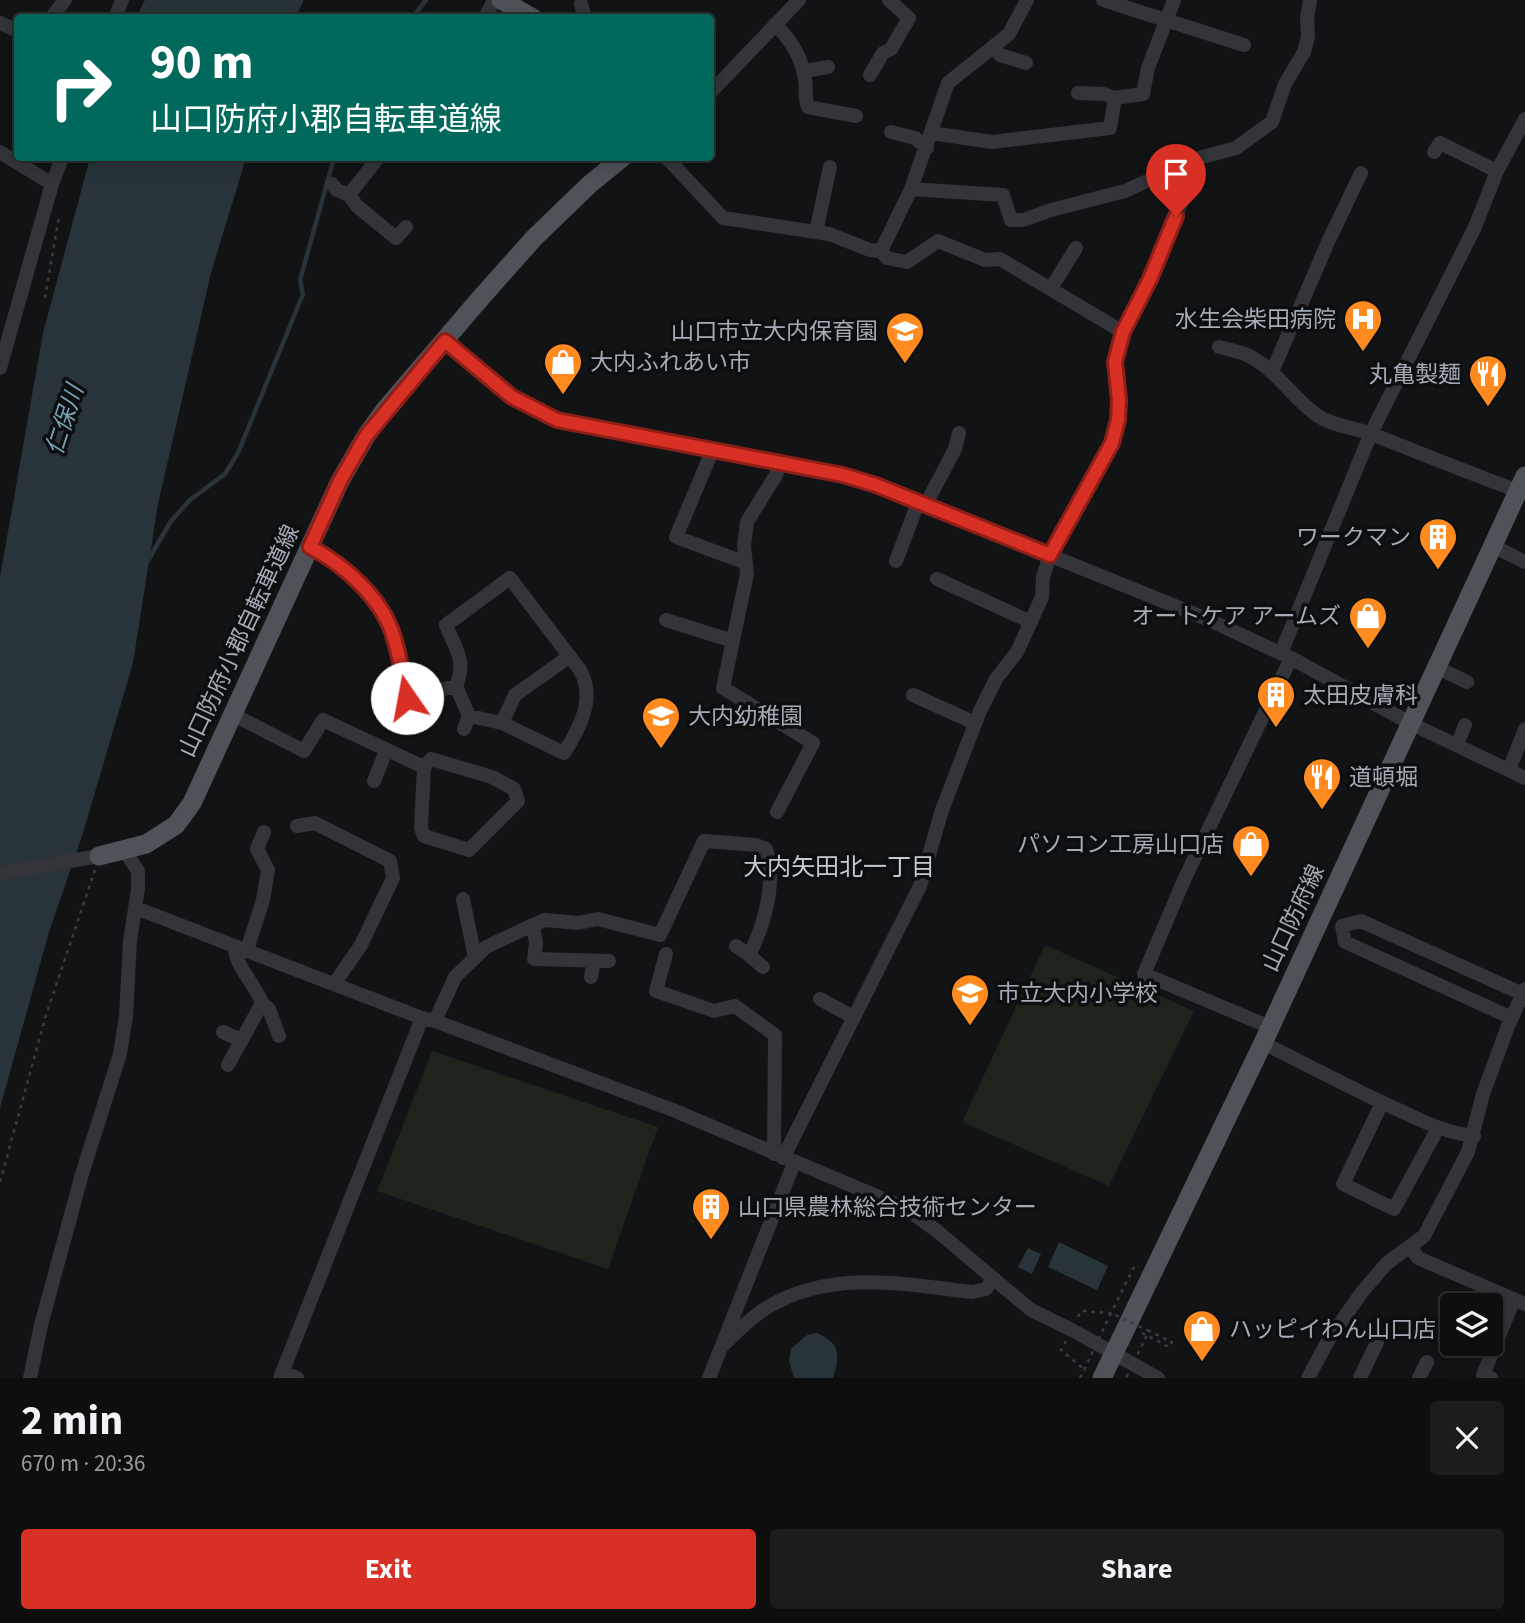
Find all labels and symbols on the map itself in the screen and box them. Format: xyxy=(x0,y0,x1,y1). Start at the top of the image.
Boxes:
pin xyxy=(1146,144,1206,216)
hospital icon: 水生会柴田病院 xyxy=(1342,298,1384,353)
place label: 水生会柴田病院 xyxy=(1175,303,1336,336)
school or university icon: 山口市立大内保育園 xyxy=(884,310,926,365)
place label: 山口市立大内保育園 xyxy=(671,315,878,348)
shop icon: 大内ふれあい市 xyxy=(542,341,584,396)
place label: 大内ふれあい市 xyxy=(590,346,751,379)
restaurant icon: 丸亀製麺 xyxy=(1467,353,1509,408)
place label: 丸亀製麺 xyxy=(1369,358,1461,391)
water label: 仁保川 xyxy=(37,378,94,460)
building icon: ワークマン xyxy=(1417,516,1459,571)
street label: 山口防府小郡自転車道線 xyxy=(171,519,307,763)
place label: ワークマン xyxy=(1296,521,1411,554)
shop icon: オートケア アームズ xyxy=(1347,595,1389,650)
place label: オートケア アームズ xyxy=(1131,600,1341,633)
position arrow xyxy=(370,661,444,735)
building icon: 太田皮膚科 xyxy=(1255,674,1297,729)
place label: 太田皮膚科 xyxy=(1303,679,1418,712)
school or university icon: 大内幼稚園 xyxy=(640,695,682,750)
place label: 大内幼稚園 xyxy=(688,700,803,733)
restaurant icon: 道頓堀 xyxy=(1301,756,1343,811)
place label: 道頓堀 xyxy=(1349,761,1418,794)
shop icon: パソコン工房山口店 xyxy=(1230,823,1272,878)
place label: パソコン工房山口店 xyxy=(1017,828,1224,861)
district label: 大内矢田北一丁目 xyxy=(743,850,935,885)
street label: 山口防府線 xyxy=(1254,859,1332,977)
school or university icon: 市立大内小学校 xyxy=(949,972,991,1027)
place label: 市立大内小学校 xyxy=(997,977,1158,1010)
building icon: 山口県農林総合技術センター xyxy=(690,1186,732,1241)
place label: 山口県農林総合技術センター xyxy=(738,1191,1037,1224)
shop icon: ハッピイわん山口店 xyxy=(1181,1308,1223,1363)
place label: ハッピイわん山口店 xyxy=(1229,1313,1436,1346)

